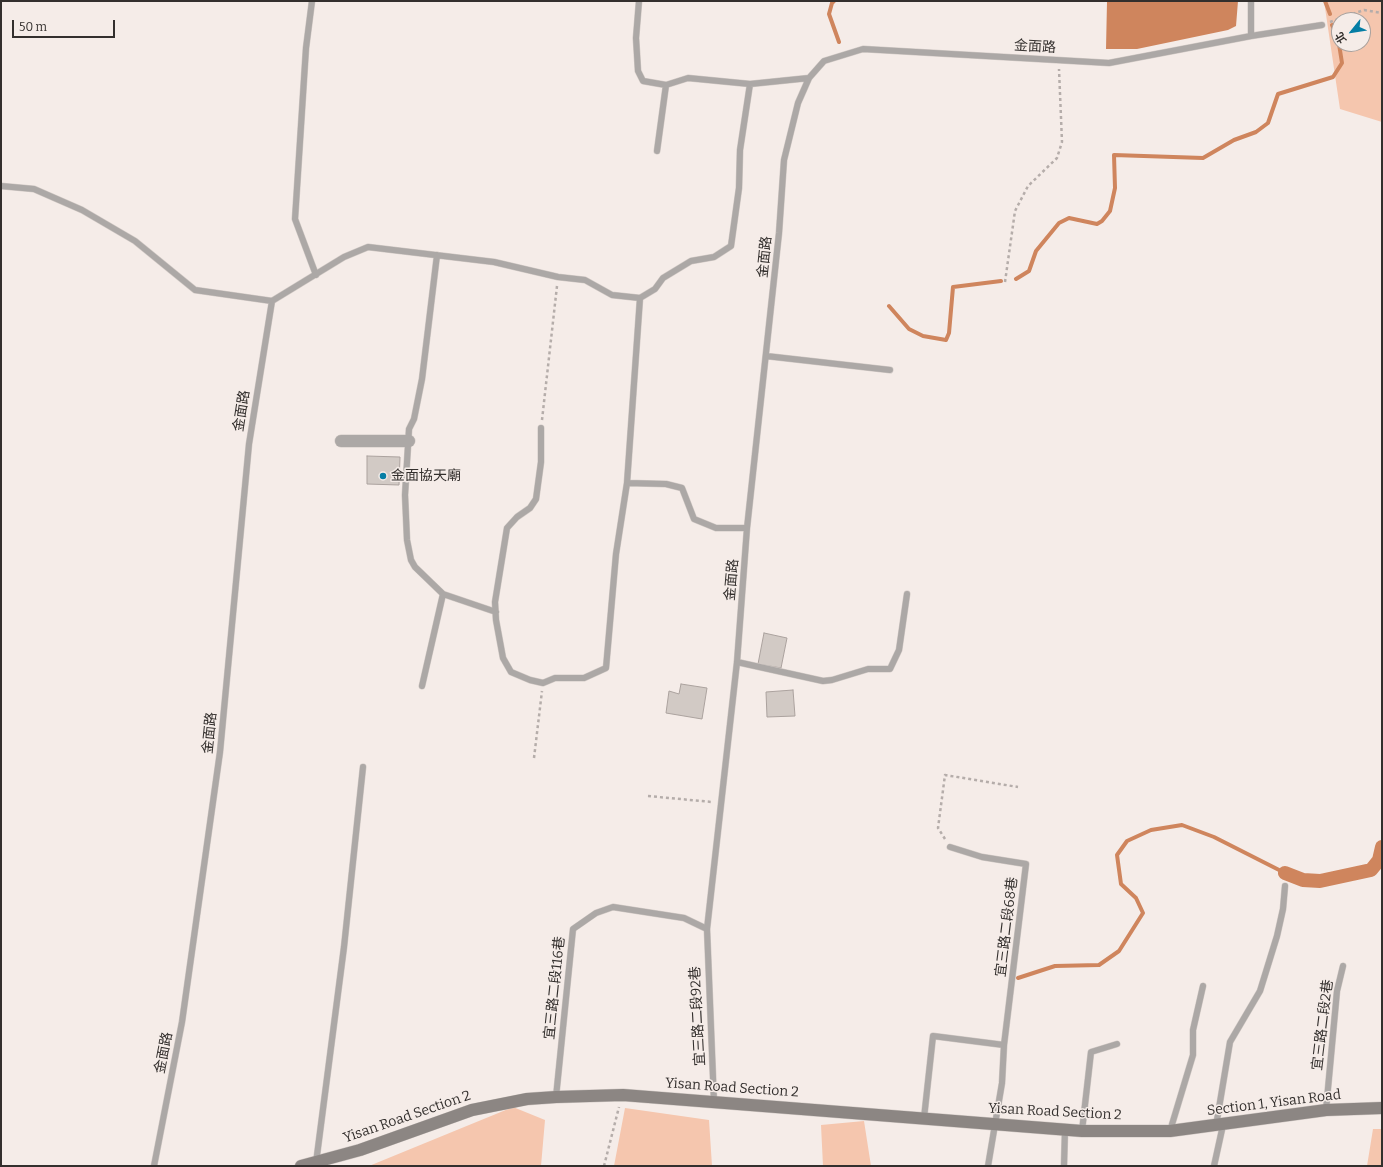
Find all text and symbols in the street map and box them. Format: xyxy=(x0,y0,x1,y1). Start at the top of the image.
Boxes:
scale bar xyxy=(14,12,117,38)
north arrow xyxy=(1331,12,1371,52)
text: 50 m xyxy=(19,20,47,34)
text: 北 xyxy=(1333,30,1349,46)
street label: 金面路 xyxy=(1014,38,1056,56)
street label: 金面路 xyxy=(754,235,776,279)
street label: 金面路 xyxy=(230,389,254,433)
place label: 金面協天廟 xyxy=(391,468,461,484)
marker: 金面協天廟 xyxy=(378,471,388,481)
street label: 金面路 xyxy=(722,558,742,602)
street label: 金面路 xyxy=(199,711,221,755)
street label: 宜三路二段68巷 xyxy=(993,876,1021,978)
street label: 宜三路二段116巷 xyxy=(541,936,569,1040)
street label: 宜三路二段92巷 xyxy=(687,966,709,1066)
street label: 宜三路二段2巷 xyxy=(1309,979,1337,1071)
street label: 金面路 xyxy=(152,1031,176,1075)
street label: Yisan Road Section 2 xyxy=(665,1075,799,1101)
street label: Section 1, Yisan Road xyxy=(1206,1086,1342,1120)
street label: Yisan Road Section 2 xyxy=(341,1087,473,1147)
street label: Yisan Road Section 2 xyxy=(988,1100,1122,1124)

